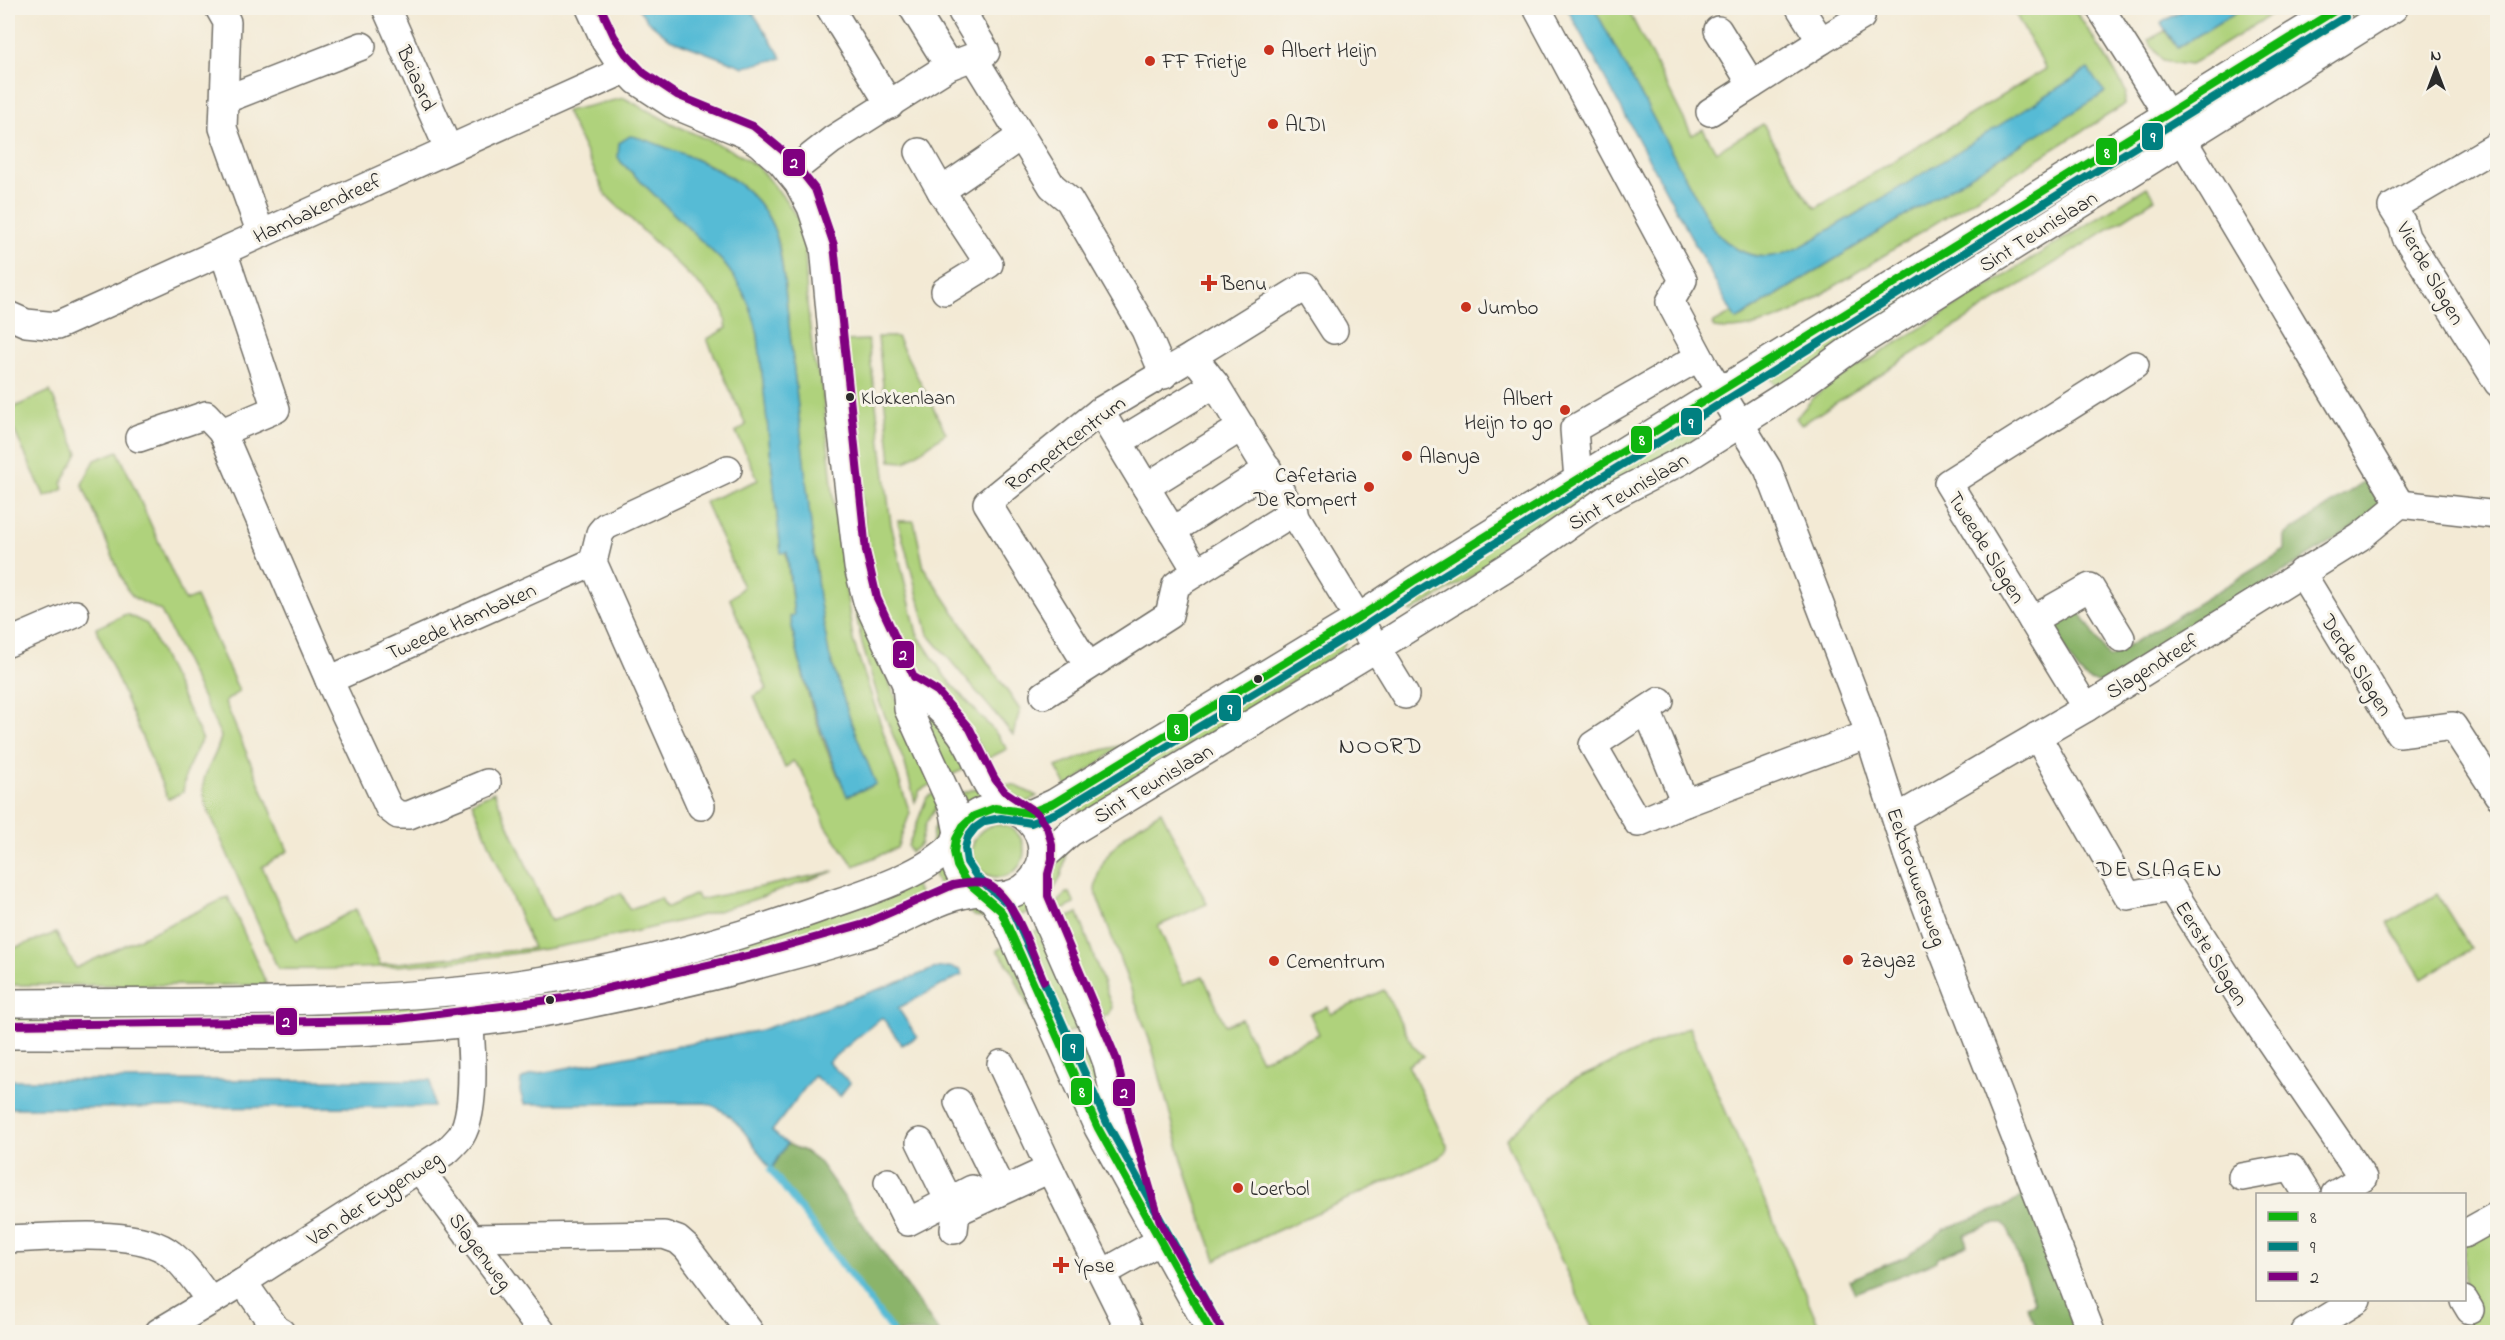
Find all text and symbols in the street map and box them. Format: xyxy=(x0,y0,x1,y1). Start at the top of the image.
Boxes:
place label: Albert Heijn xyxy=(1281,37,1377,67)
north arrow xyxy=(2406,39,2466,99)
street label: Beiaard xyxy=(387,41,443,116)
marker: Albert Heijn xyxy=(1262,43,1276,57)
text: N xyxy=(2431,44,2442,68)
place label: FF Frietje xyxy=(1161,48,1247,78)
marker: FF Frietje xyxy=(1143,54,1157,68)
place label: ALDI xyxy=(1285,111,1326,141)
marker: ALDI xyxy=(1266,117,1280,131)
line badge: 9 xyxy=(2141,122,2164,151)
text: 9 xyxy=(2150,126,2156,150)
line badge: 8 xyxy=(2095,137,2118,166)
text: 8 xyxy=(2103,142,2110,166)
line badge: 2 xyxy=(782,148,806,177)
text: 2 xyxy=(789,152,798,176)
street label: Hambakendreef xyxy=(249,167,387,253)
street label: Sint Teunislaan xyxy=(1974,184,2104,281)
street label: Vierde Slagen xyxy=(2385,216,2471,332)
place label: Benu xyxy=(1220,270,1267,300)
marker: Benu xyxy=(1202,276,1216,290)
place label: Jumbo xyxy=(1478,294,1539,324)
marker: Jumbo xyxy=(1459,300,1473,314)
place label: Klokkenlaan xyxy=(861,385,955,414)
place label: Albert Heijn to go xyxy=(1464,385,1553,441)
street label: Rompertcentrum xyxy=(1000,389,1133,500)
marker: Klokkenlaan xyxy=(844,391,856,403)
marker: Albert Heijn to go xyxy=(1558,403,1572,417)
line badge: 9 xyxy=(1680,407,1703,436)
text: 9 xyxy=(1688,412,1694,436)
line badge: 8 xyxy=(1630,425,1653,454)
text: 8 xyxy=(1638,429,1645,453)
place label: Alanya xyxy=(1419,443,1480,475)
street label: Sint Teunislaan xyxy=(1563,446,1695,539)
marker: Alanya xyxy=(1400,449,1414,463)
place label: Cafetaria De Rompert xyxy=(1253,462,1357,516)
marker: Cafetaria De Rompert xyxy=(1362,480,1376,494)
street label: Tweede Slagen xyxy=(1937,486,2032,611)
street label: Tweede Hambaken xyxy=(382,576,541,669)
street label: Derde Slagen xyxy=(2310,608,2399,724)
street label: Slagendreef xyxy=(2101,627,2207,710)
line badge: 2 xyxy=(892,640,915,669)
text: 2 xyxy=(898,644,907,668)
unlabelled marker xyxy=(1252,673,1264,685)
line badge: 9 xyxy=(1218,694,1242,722)
text: 9 xyxy=(1227,698,1233,722)
line badge: 8 xyxy=(1166,713,1189,742)
text: 8 xyxy=(1173,718,1180,742)
district label: NOORD xyxy=(1339,730,1423,765)
street label: Sint Teunislaan xyxy=(1089,737,1219,832)
street label: Eekbrouwersweg xyxy=(1875,804,1953,952)
district label: DE SLAGEN xyxy=(2096,855,2223,887)
street label: Eerste Slagen xyxy=(2164,896,2254,1013)
place label: Zayaz xyxy=(1860,947,1915,979)
place label: Cementrum xyxy=(1286,948,1385,978)
marker: Zayaz xyxy=(1841,953,1855,967)
marker: Cementrum xyxy=(1267,954,1281,968)
unlabelled marker xyxy=(544,994,556,1006)
line badge: 2 xyxy=(275,1007,298,1036)
text: 2 xyxy=(281,1011,290,1035)
line badge: 9 xyxy=(1061,1033,1085,1062)
text: 9 xyxy=(1070,1037,1076,1061)
line badge: 8 xyxy=(1070,1077,1093,1106)
line badge: 2 xyxy=(1112,1078,1136,1107)
text: 8 xyxy=(1078,1081,1085,1105)
text: 2 xyxy=(1119,1082,1128,1106)
street label: Van der Eygenweg xyxy=(301,1145,450,1257)
place label: Loerbol xyxy=(1250,1175,1310,1205)
marker: Loerbol xyxy=(1231,1181,1245,1195)
legend xyxy=(2256,1193,2466,1301)
text: 8 xyxy=(2310,1206,2317,1232)
street label: Slagenweg xyxy=(439,1207,519,1298)
text: 9 xyxy=(2310,1236,2316,1262)
place label: Ypse xyxy=(1074,1252,1115,1282)
marker: Ypse xyxy=(1052,1256,1070,1274)
text: 2 xyxy=(2310,1266,2319,1292)

